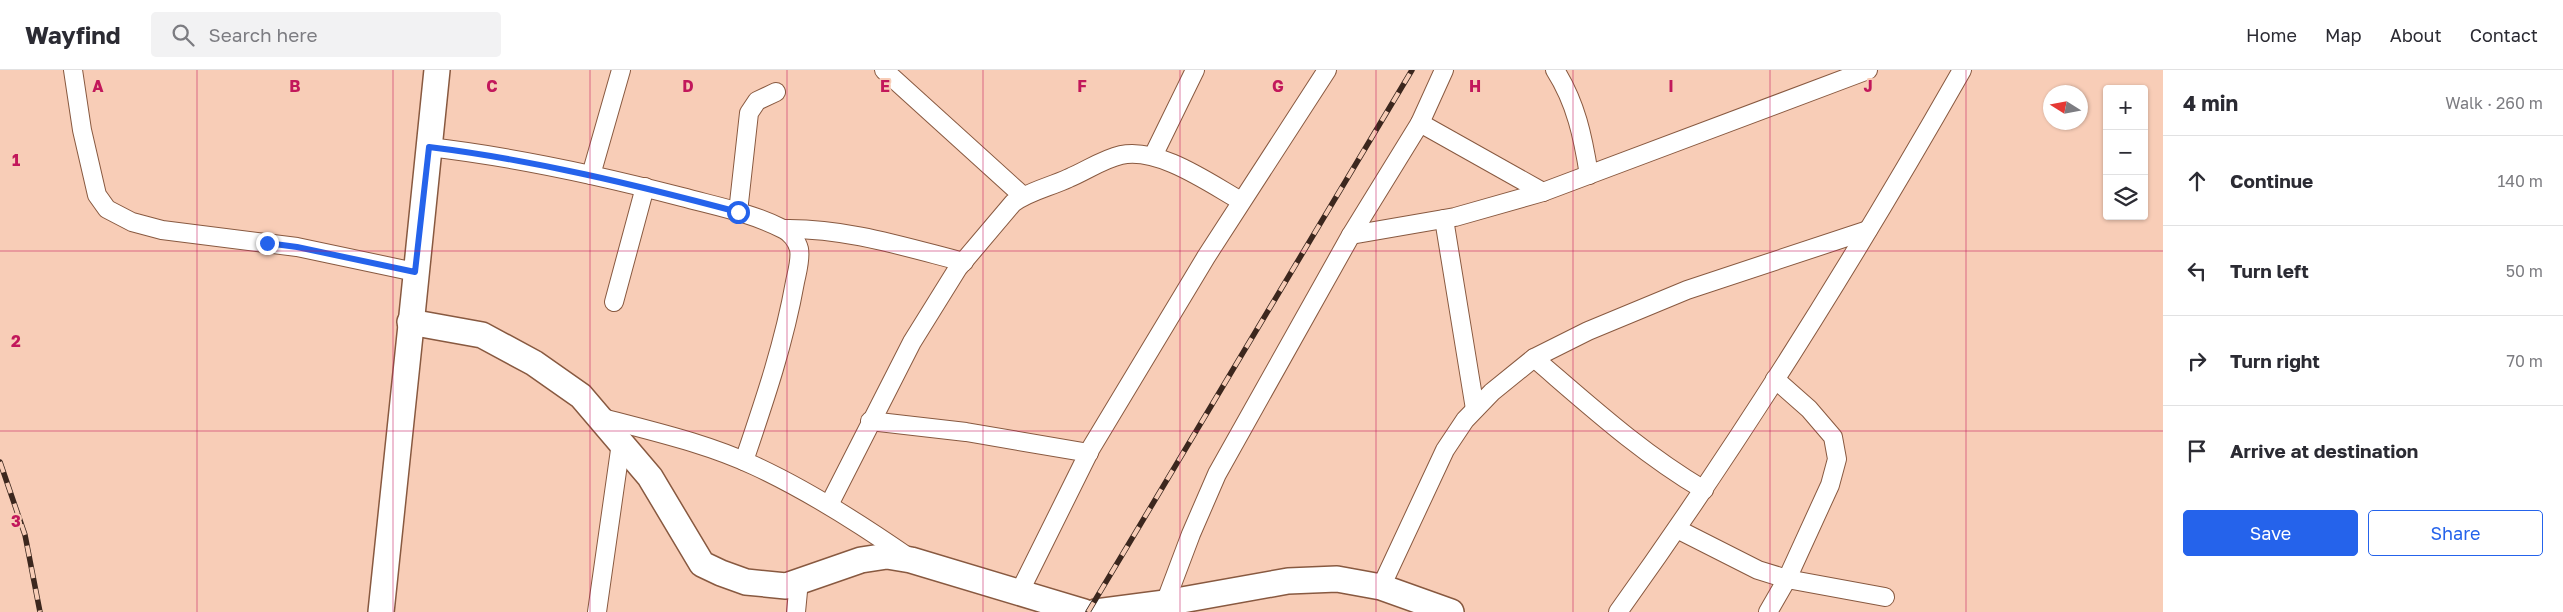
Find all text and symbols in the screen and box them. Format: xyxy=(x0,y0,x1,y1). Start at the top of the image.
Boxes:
search box xyxy=(151,12,501,57)
text: Wayfind xyxy=(25,20,121,49)
icon: search xyxy=(169,21,197,49)
text: Search here xyxy=(209,23,317,46)
text: Home xyxy=(2246,24,2297,46)
text: Map xyxy=(2325,24,2362,46)
text: About xyxy=(2390,24,2442,46)
text: Contact xyxy=(2470,24,2538,46)
text: A xyxy=(92,76,104,96)
text: B xyxy=(289,76,301,96)
text: C xyxy=(486,76,498,96)
text: D xyxy=(682,76,694,96)
text: E xyxy=(880,76,890,96)
text: F xyxy=(1077,76,1087,96)
text: G xyxy=(1272,76,1284,96)
text: H xyxy=(1469,76,1481,96)
text: I xyxy=(1668,76,1674,96)
text: J xyxy=(1863,76,1873,96)
north arrow xyxy=(2043,85,2088,130)
map controls xyxy=(2103,85,2148,220)
button: + xyxy=(2103,85,2148,130)
text: 4 min xyxy=(2183,90,2238,116)
text: Walk · 260 m xyxy=(2445,93,2543,113)
button: − xyxy=(2103,130,2148,175)
text: 1 xyxy=(12,150,20,170)
icon: ahead xyxy=(2183,167,2211,195)
text: Continue xyxy=(2230,169,2313,192)
text: 140 m xyxy=(2497,171,2543,191)
button: layers xyxy=(2103,175,2148,220)
route start xyxy=(727,201,750,224)
route end xyxy=(256,232,279,255)
icon: left xyxy=(2183,257,2211,285)
text: Turn left xyxy=(2230,259,2309,282)
text: 50 m xyxy=(2506,261,2543,281)
text: 2 xyxy=(11,331,21,351)
icon: right xyxy=(2183,347,2211,375)
text: Turn right xyxy=(2230,349,2320,372)
text: 70 m xyxy=(2506,351,2543,371)
icon: arrive xyxy=(2183,437,2211,465)
text: Arrive at destination xyxy=(2230,439,2418,462)
button: Save xyxy=(2183,510,2358,556)
button: Share xyxy=(2368,510,2543,556)
text: 3 xyxy=(11,511,21,531)

